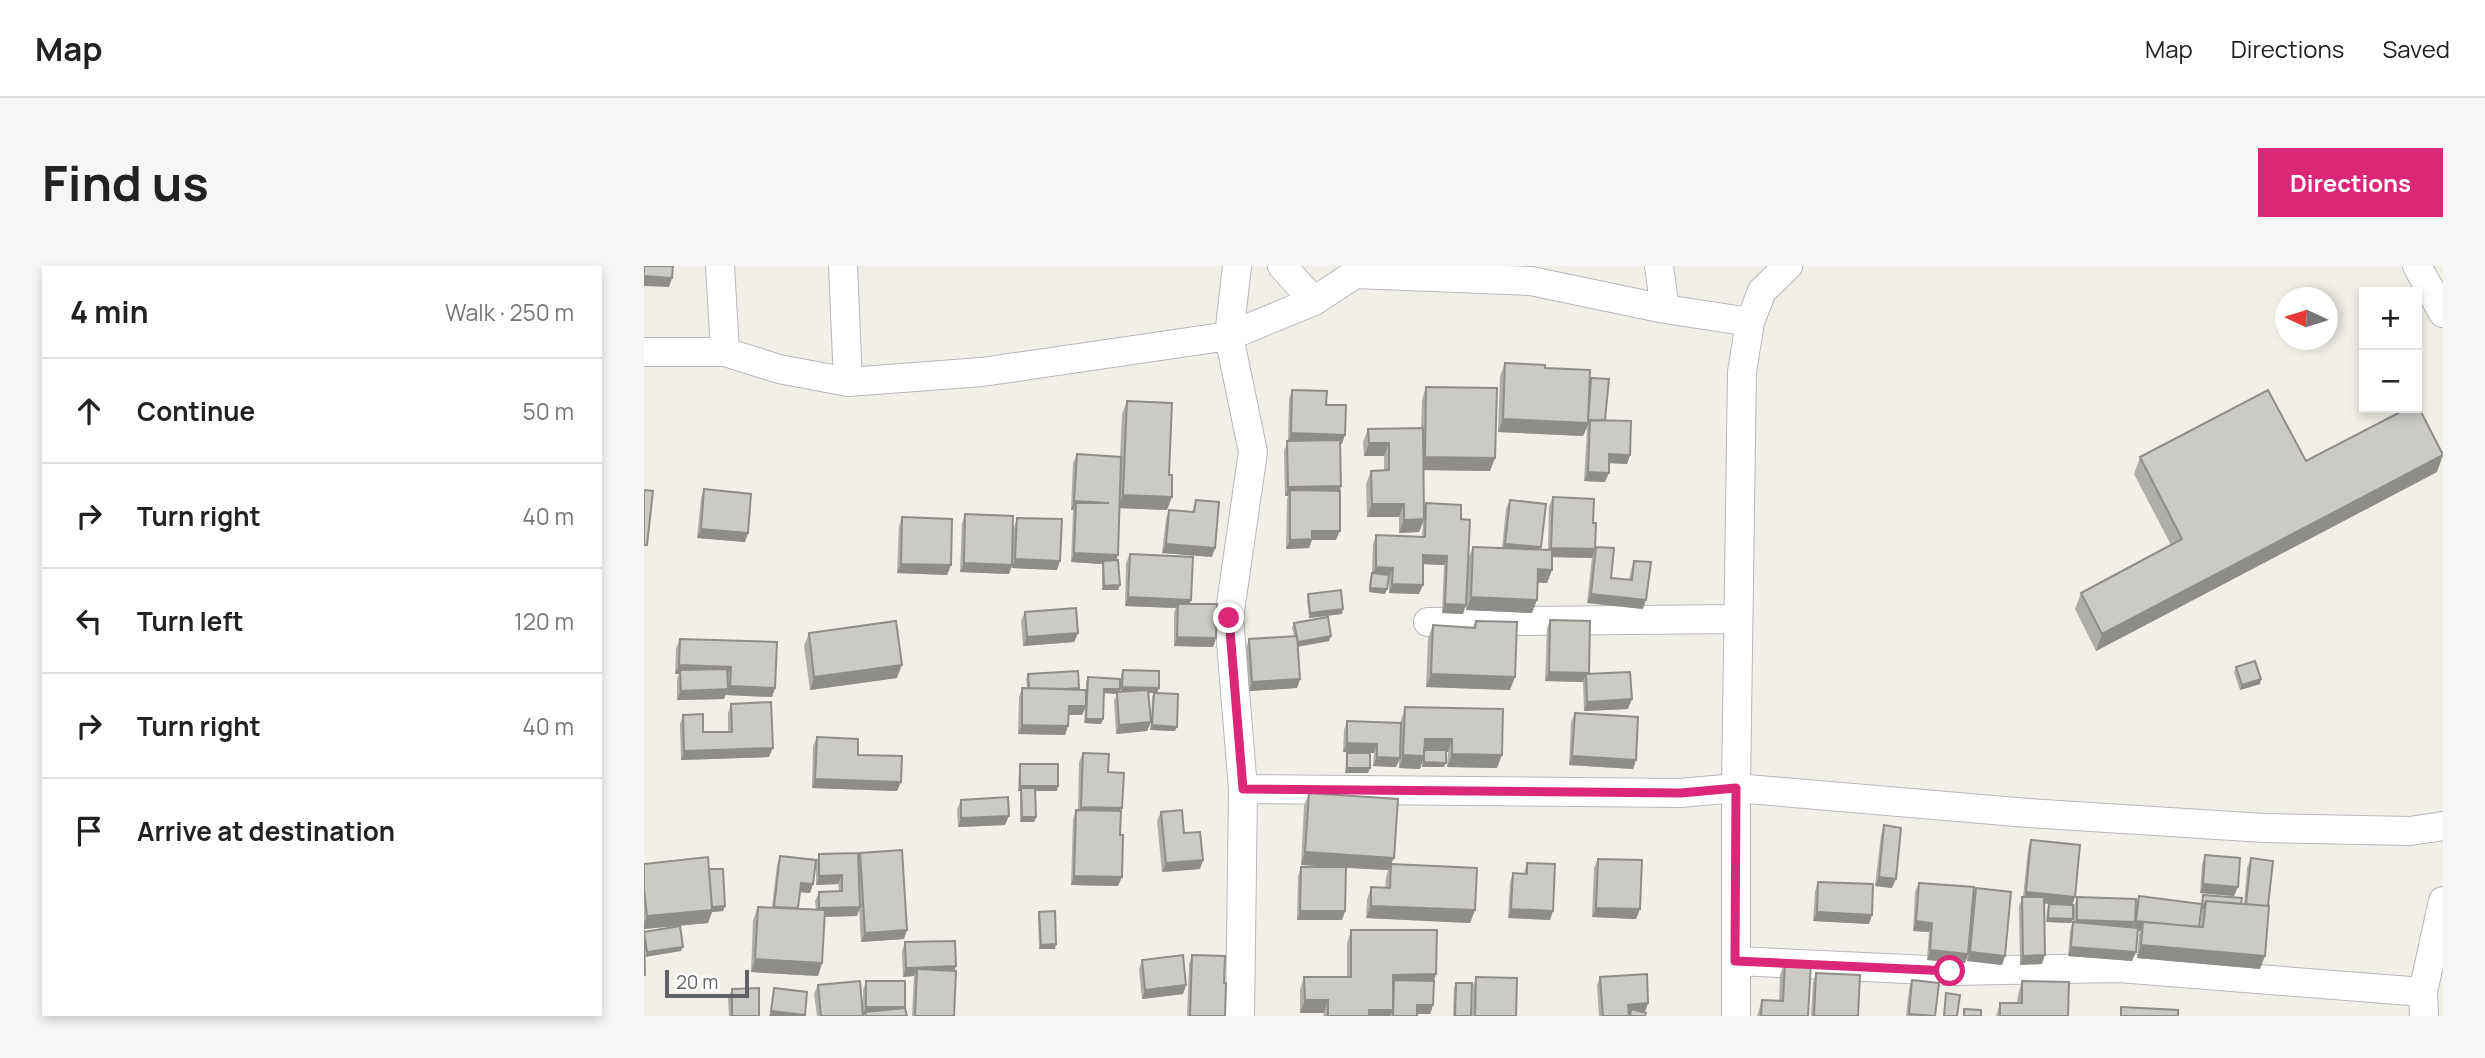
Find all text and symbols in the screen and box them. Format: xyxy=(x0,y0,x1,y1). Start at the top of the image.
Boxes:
text: Map xyxy=(35,26,103,71)
text: Map xyxy=(2145,32,2193,65)
text: Directions xyxy=(2231,32,2344,65)
text: Saved xyxy=(2382,32,2450,65)
button: Directions xyxy=(2258,148,2443,217)
text: Find us xyxy=(42,149,209,216)
north arrow xyxy=(2275,287,2338,350)
map controls xyxy=(2359,287,2422,413)
button: + xyxy=(2359,287,2422,350)
text: 4 min xyxy=(70,291,148,332)
text: Walk · 250 m xyxy=(445,296,574,328)
button: − xyxy=(2359,350,2422,413)
icon: ahead xyxy=(70,392,108,430)
text: Continue xyxy=(137,393,255,429)
text: 50 m xyxy=(523,395,574,427)
icon: right xyxy=(70,497,108,535)
text: Turn right xyxy=(137,498,261,534)
text: 40 m xyxy=(522,500,574,532)
icon: left xyxy=(70,602,108,640)
route end xyxy=(1213,602,1244,633)
text: Turn left xyxy=(137,603,244,639)
text: 120 m xyxy=(514,605,574,637)
icon: right xyxy=(70,707,108,745)
text: Turn right xyxy=(137,708,261,744)
text: 40 m xyxy=(522,710,574,742)
icon: arrive xyxy=(70,812,108,850)
text: Arrive at destination xyxy=(137,813,395,849)
route start xyxy=(1934,955,1965,986)
scale bar xyxy=(665,967,749,999)
text: 20 m xyxy=(676,969,718,995)

